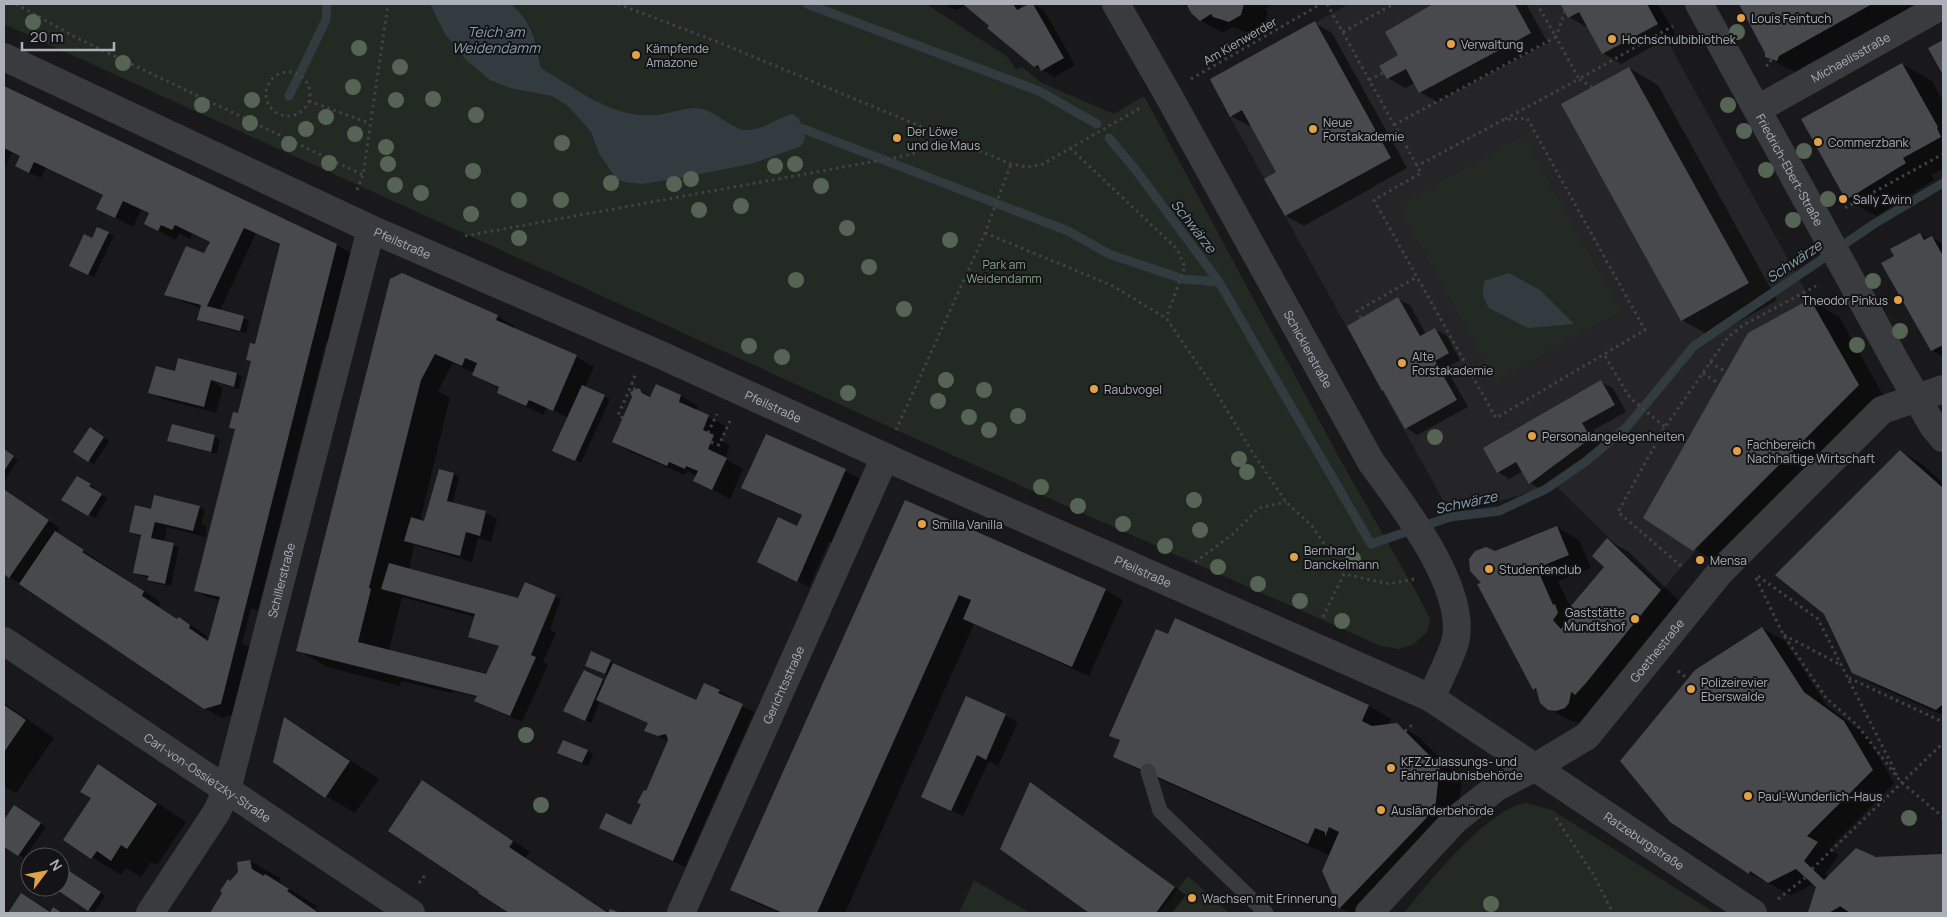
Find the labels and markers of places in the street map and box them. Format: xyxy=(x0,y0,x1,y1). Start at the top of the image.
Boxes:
place label: Louis Feintuch xyxy=(1751,10,1831,27)
marker: Louis Feintuch xyxy=(1735,12,1747,24)
place label: Hochschulbibliothek xyxy=(1622,31,1737,48)
marker: Hochschulbibliothek xyxy=(1606,33,1618,45)
place label: Verwaltung xyxy=(1461,36,1523,53)
marker: Verwaltung xyxy=(1445,38,1457,50)
place label: Kämpfende Amazone xyxy=(646,40,709,71)
marker: Kämpfende Amazone xyxy=(630,49,642,61)
place label: Neue Forstakademie xyxy=(1323,114,1404,145)
place label: Der Löwe und die Maus xyxy=(907,123,980,154)
marker: Neue Forstakademie xyxy=(1307,123,1319,135)
marker: Der Löwe und die Maus xyxy=(891,132,903,144)
place label: Commerzbank xyxy=(1828,134,1910,151)
marker: Commerzbank xyxy=(1812,136,1824,148)
place label: Sally Zwirn xyxy=(1853,191,1912,208)
marker: Sally Zwirn xyxy=(1837,193,1849,205)
place label: Theodor Pinkus xyxy=(1802,292,1888,309)
marker: Theodor Pinkus xyxy=(1892,294,1904,306)
place label: Alte Forstakademie xyxy=(1412,348,1493,379)
marker: Alte Forstakademie xyxy=(1396,357,1408,369)
place label: Raubvogel xyxy=(1104,381,1162,398)
marker: Raubvogel xyxy=(1088,383,1100,395)
place label: Personalangelegenheiten xyxy=(1542,428,1685,445)
marker: Personalangelegenheiten xyxy=(1526,430,1538,442)
place label: Fachbereich Nachhaltige Wirtschaft xyxy=(1747,436,1875,467)
marker: Fachbereich Nachhaltige Wirtschaft xyxy=(1731,445,1743,457)
place label: Smilla Vanilla xyxy=(932,516,1003,533)
marker: Smilla Vanilla xyxy=(916,518,928,530)
place label: Bernhard Danckelmann xyxy=(1304,542,1379,573)
marker: Bernhard Danckelmann xyxy=(1288,551,1300,563)
place label: Mensa xyxy=(1710,552,1747,569)
marker: Mensa xyxy=(1694,554,1706,566)
place label: Studentenclub xyxy=(1499,561,1581,578)
marker: Studentenclub xyxy=(1483,563,1495,575)
place label: Gaststätte Mundtshof xyxy=(1564,604,1626,635)
marker: Gaststätte Mundtshof xyxy=(1629,613,1641,625)
place label: Polizeirevier Eberswalde xyxy=(1701,674,1768,705)
marker: Polizeirevier Eberswalde xyxy=(1685,683,1697,695)
place label: KFZ Zulassungs- und Fahrerlaubnisbehörde xyxy=(1401,753,1523,784)
marker: KFZ Zulassungs- und Fahrerlaubnisbehörde xyxy=(1385,762,1397,774)
place label: Paul-Wunderlich-Haus xyxy=(1758,788,1882,805)
marker: Paul-Wunderlich-Haus xyxy=(1742,790,1754,802)
place label: Ausländerbehörde xyxy=(1391,802,1494,819)
marker: Ausländerbehörde xyxy=(1375,804,1387,816)
place label: Wachsen mit Erinnerung xyxy=(1202,890,1337,907)
marker: Wachsen mit Erinnerung xyxy=(1186,892,1198,904)

